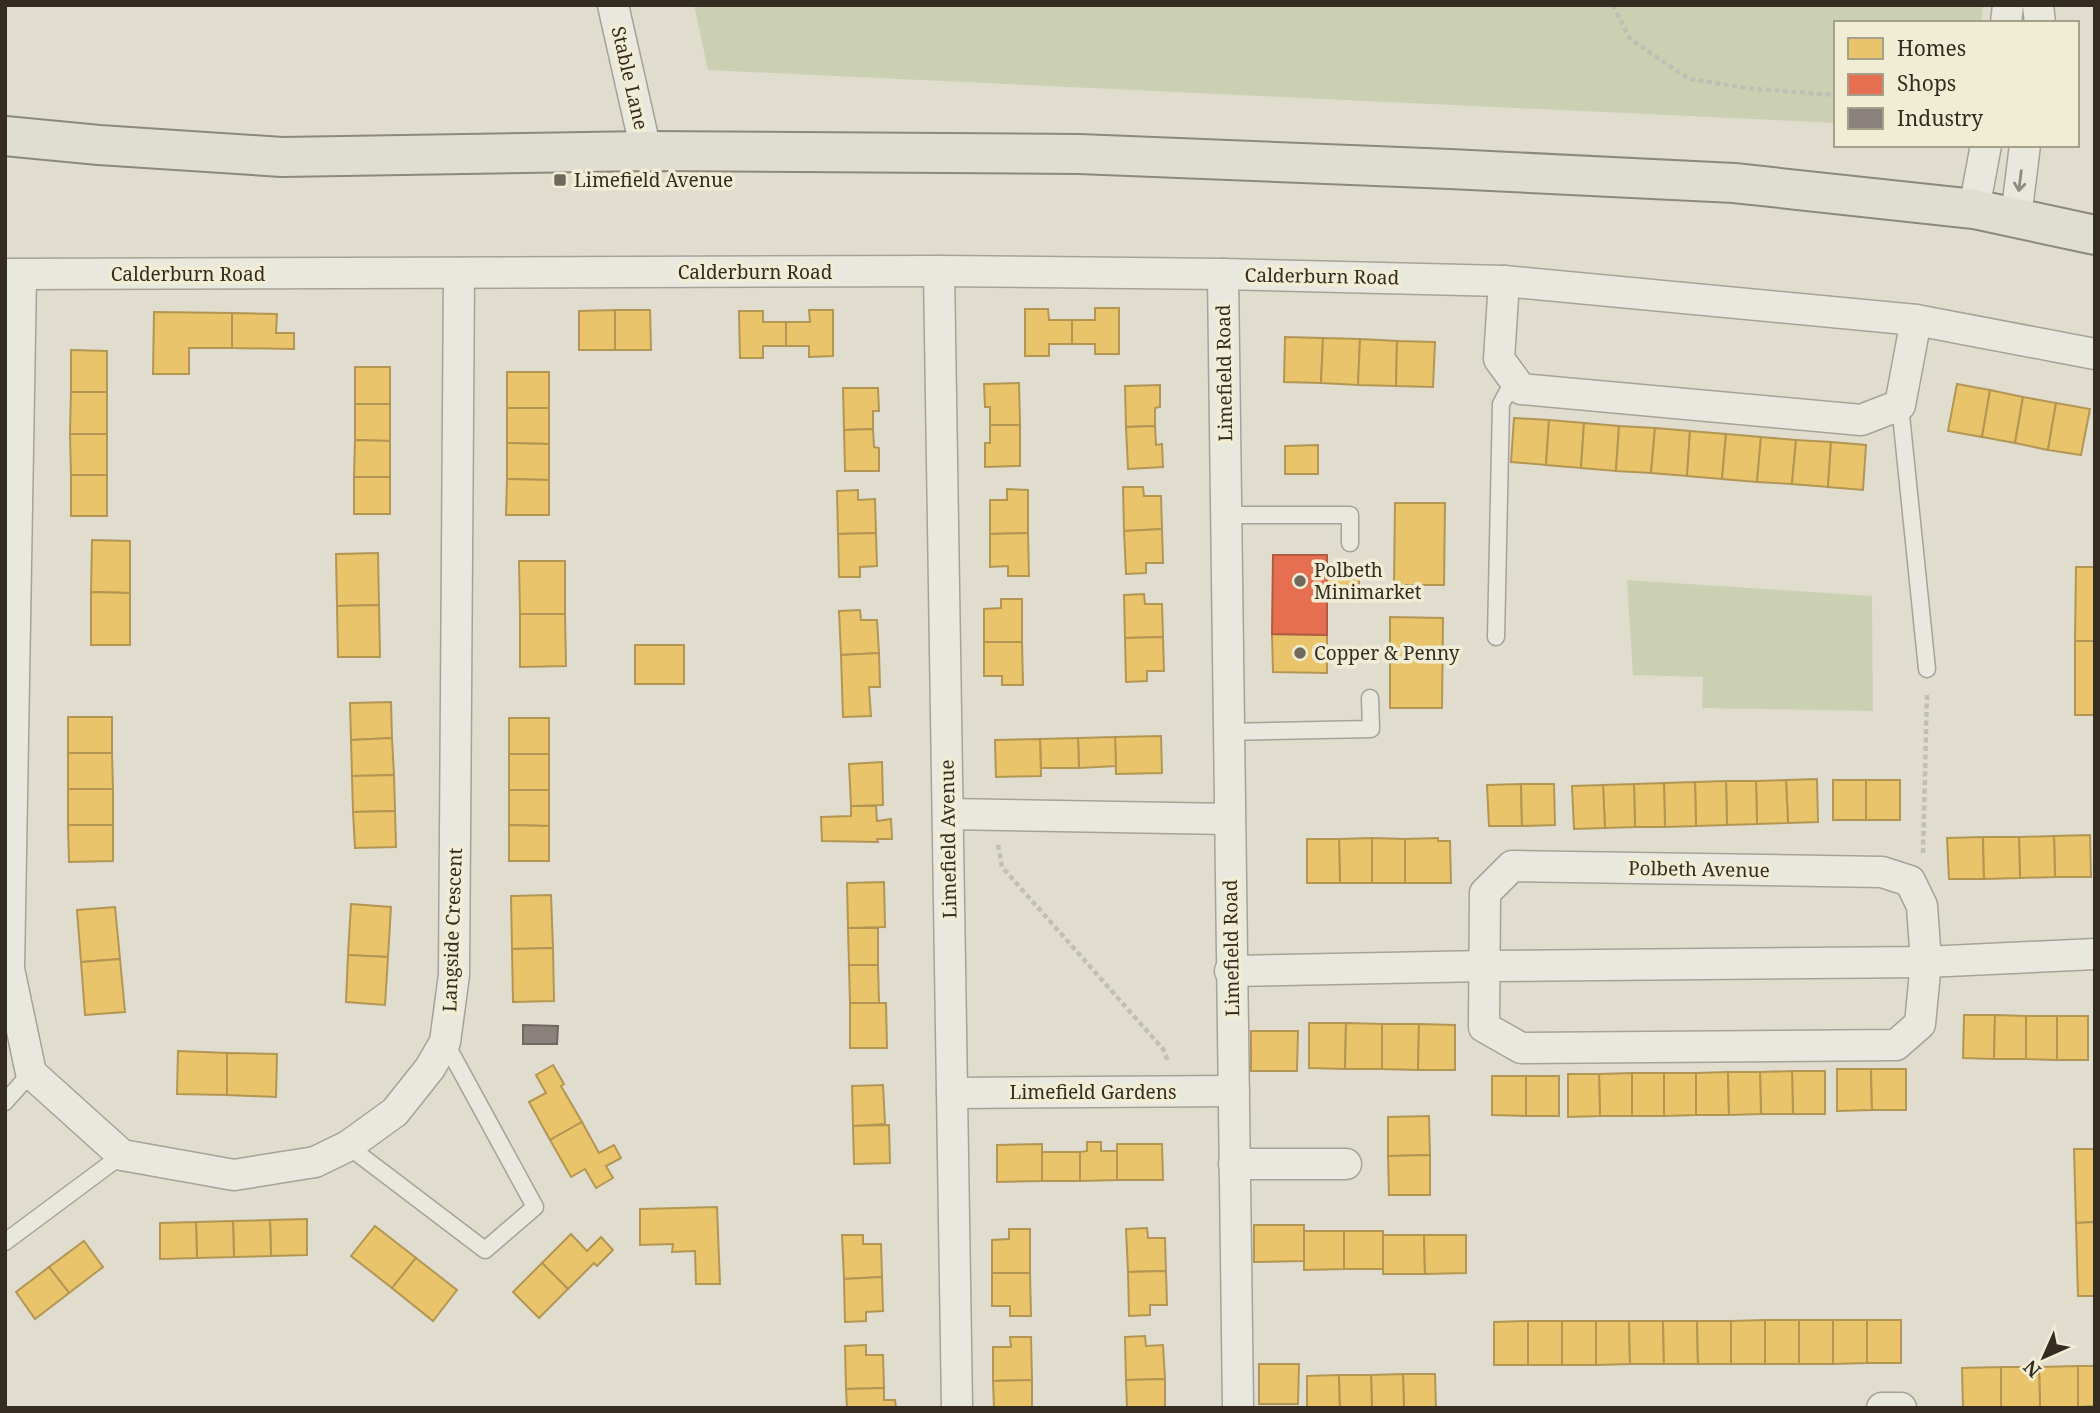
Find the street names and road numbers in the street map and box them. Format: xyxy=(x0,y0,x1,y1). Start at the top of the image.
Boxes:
street label: Stable Lane xyxy=(605,24,655,132)
street label: Calderburn Road xyxy=(678,259,833,285)
street label: Calderburn Road xyxy=(111,261,266,287)
street label: Calderburn Road xyxy=(1244,262,1400,290)
street label: Limefield Road xyxy=(1210,304,1238,442)
street label: Limefield Avenue xyxy=(934,759,962,919)
street label: Langside Crescent xyxy=(436,847,468,1013)
street label: Polbeth Avenue xyxy=(1628,855,1770,883)
street label: Limefield Road xyxy=(1217,879,1245,1017)
street label: Limefield Gardens xyxy=(1009,1079,1177,1105)

